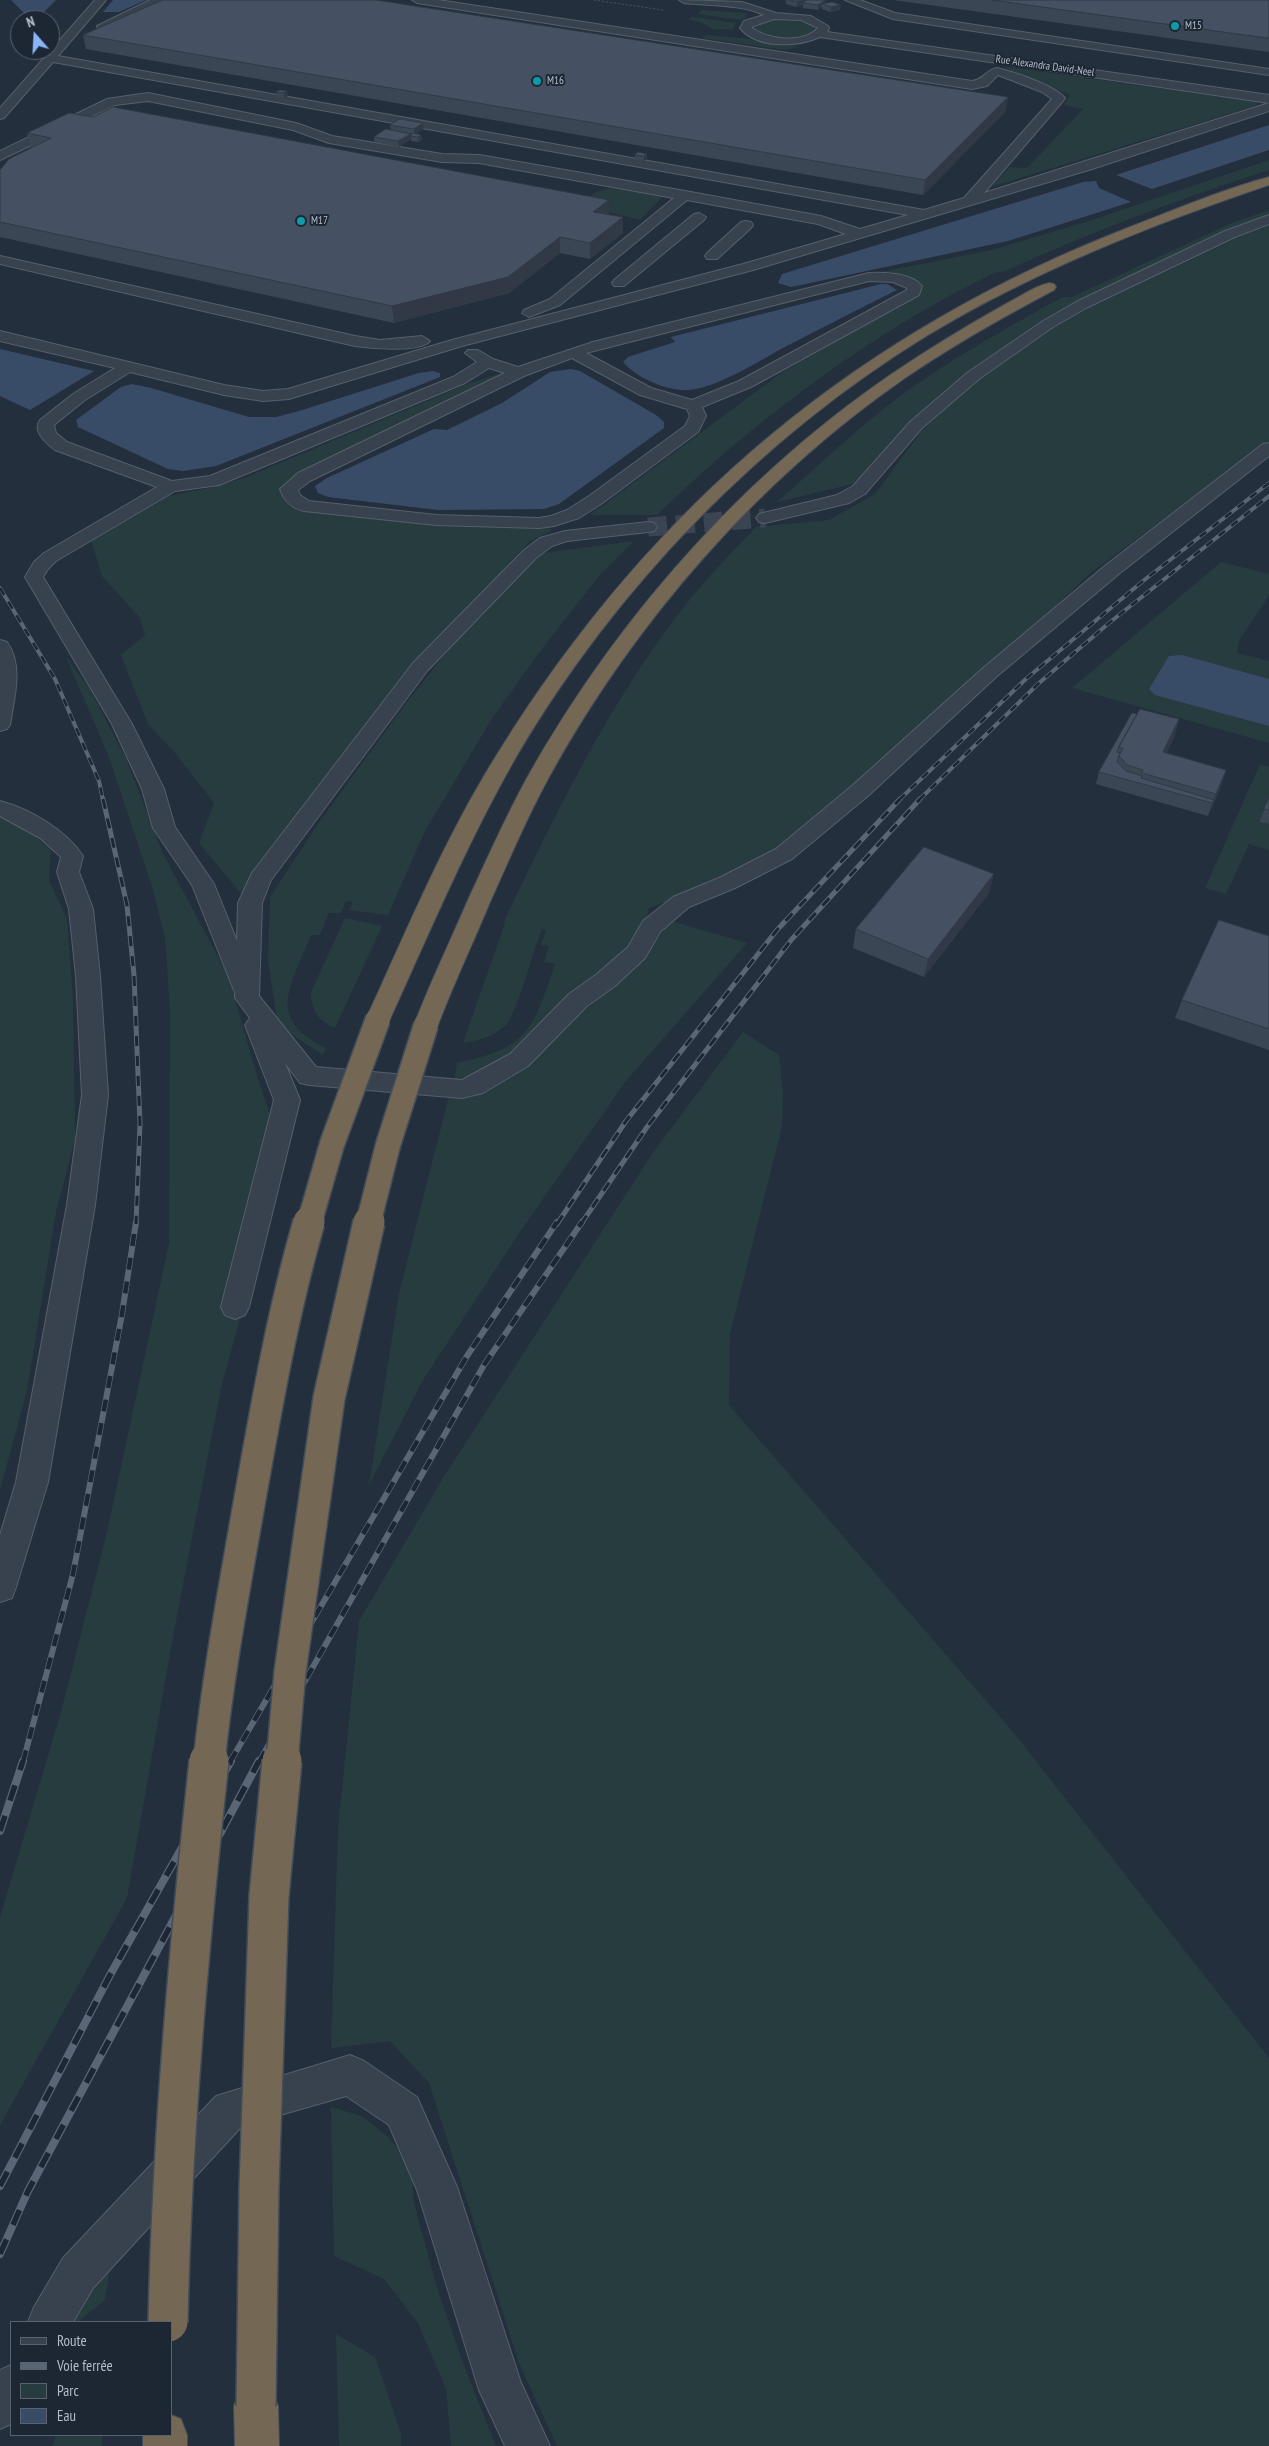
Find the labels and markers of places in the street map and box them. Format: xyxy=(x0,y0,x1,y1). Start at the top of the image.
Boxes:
place label: M15 xyxy=(1185,19,1202,33)
marker: M15 xyxy=(1169,20,1181,32)
place label: M16 xyxy=(547,74,564,88)
marker: M16 xyxy=(531,75,543,87)
place label: M17 xyxy=(311,214,328,228)
marker: M17 xyxy=(295,215,307,227)

